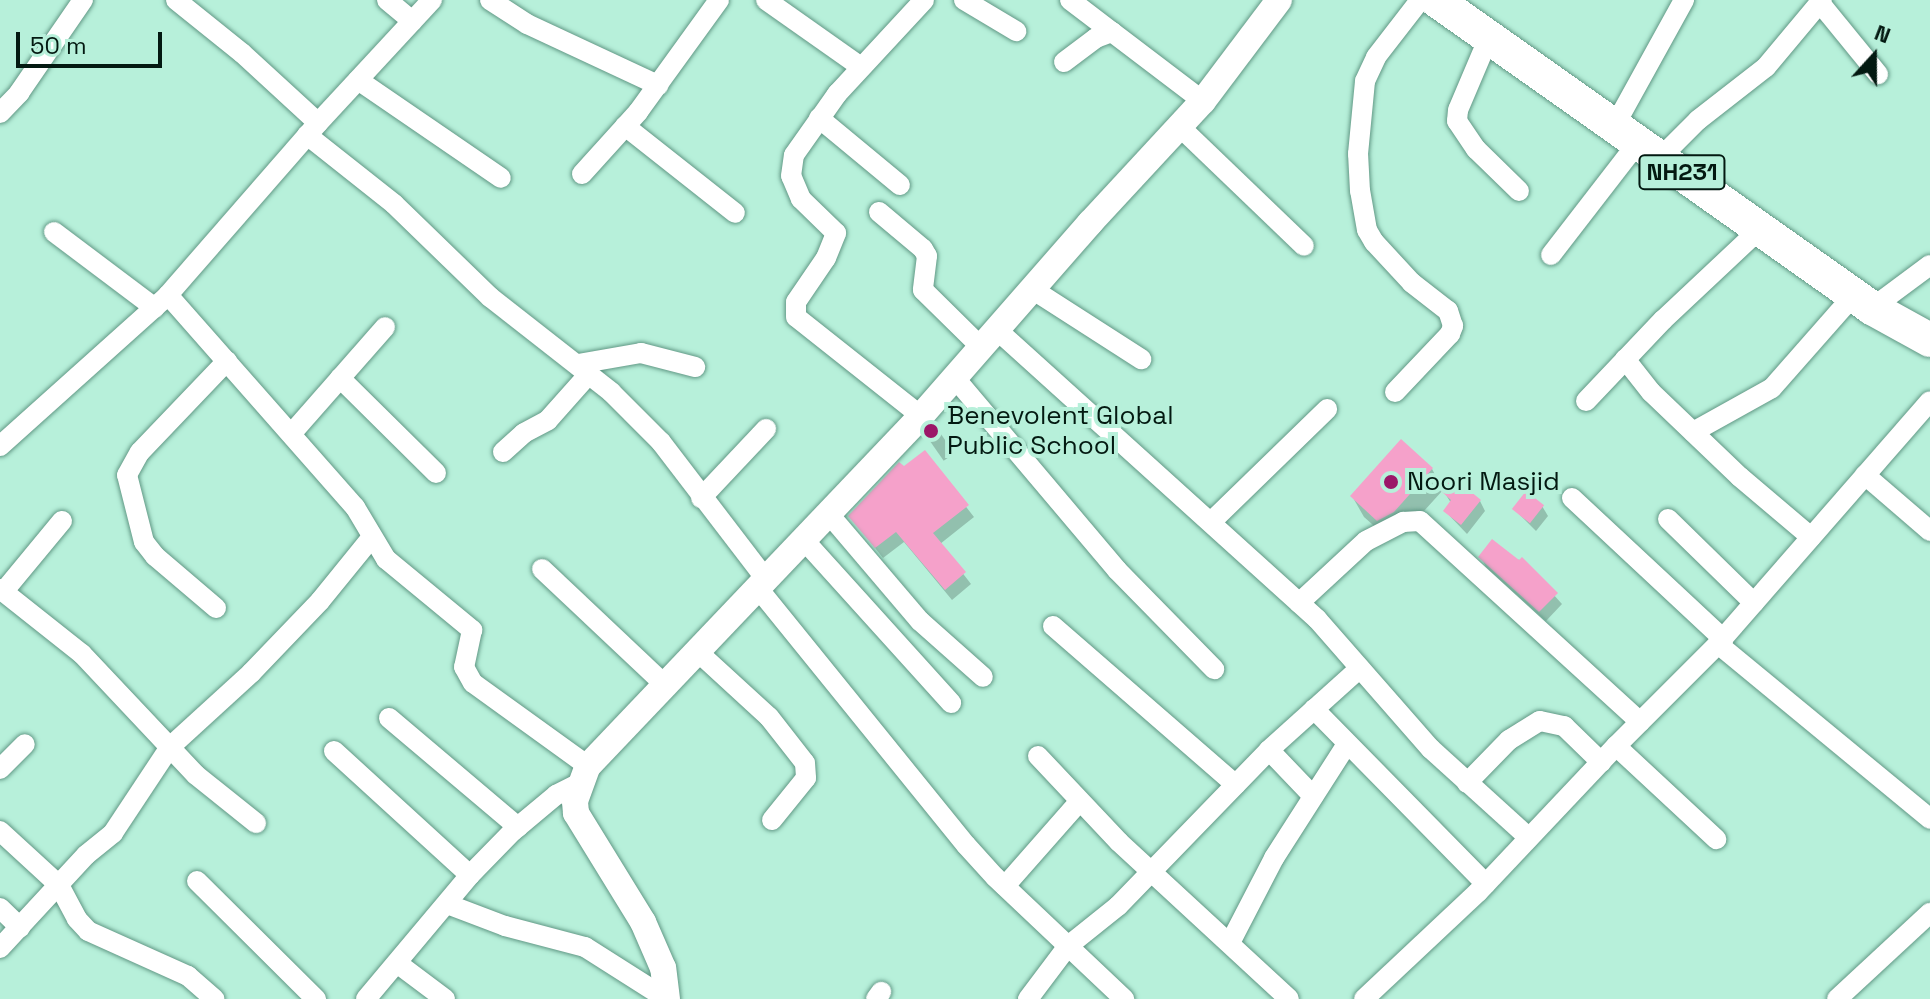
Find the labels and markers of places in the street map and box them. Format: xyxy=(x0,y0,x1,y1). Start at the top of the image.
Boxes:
place label: Benevolent Global Public School xyxy=(947,400,1174,462)
marker: Benevolent Global Public School xyxy=(922,422,940,440)
place label: Noori Masjid xyxy=(1407,466,1560,498)
marker: Noori Masjid xyxy=(1382,473,1400,491)

